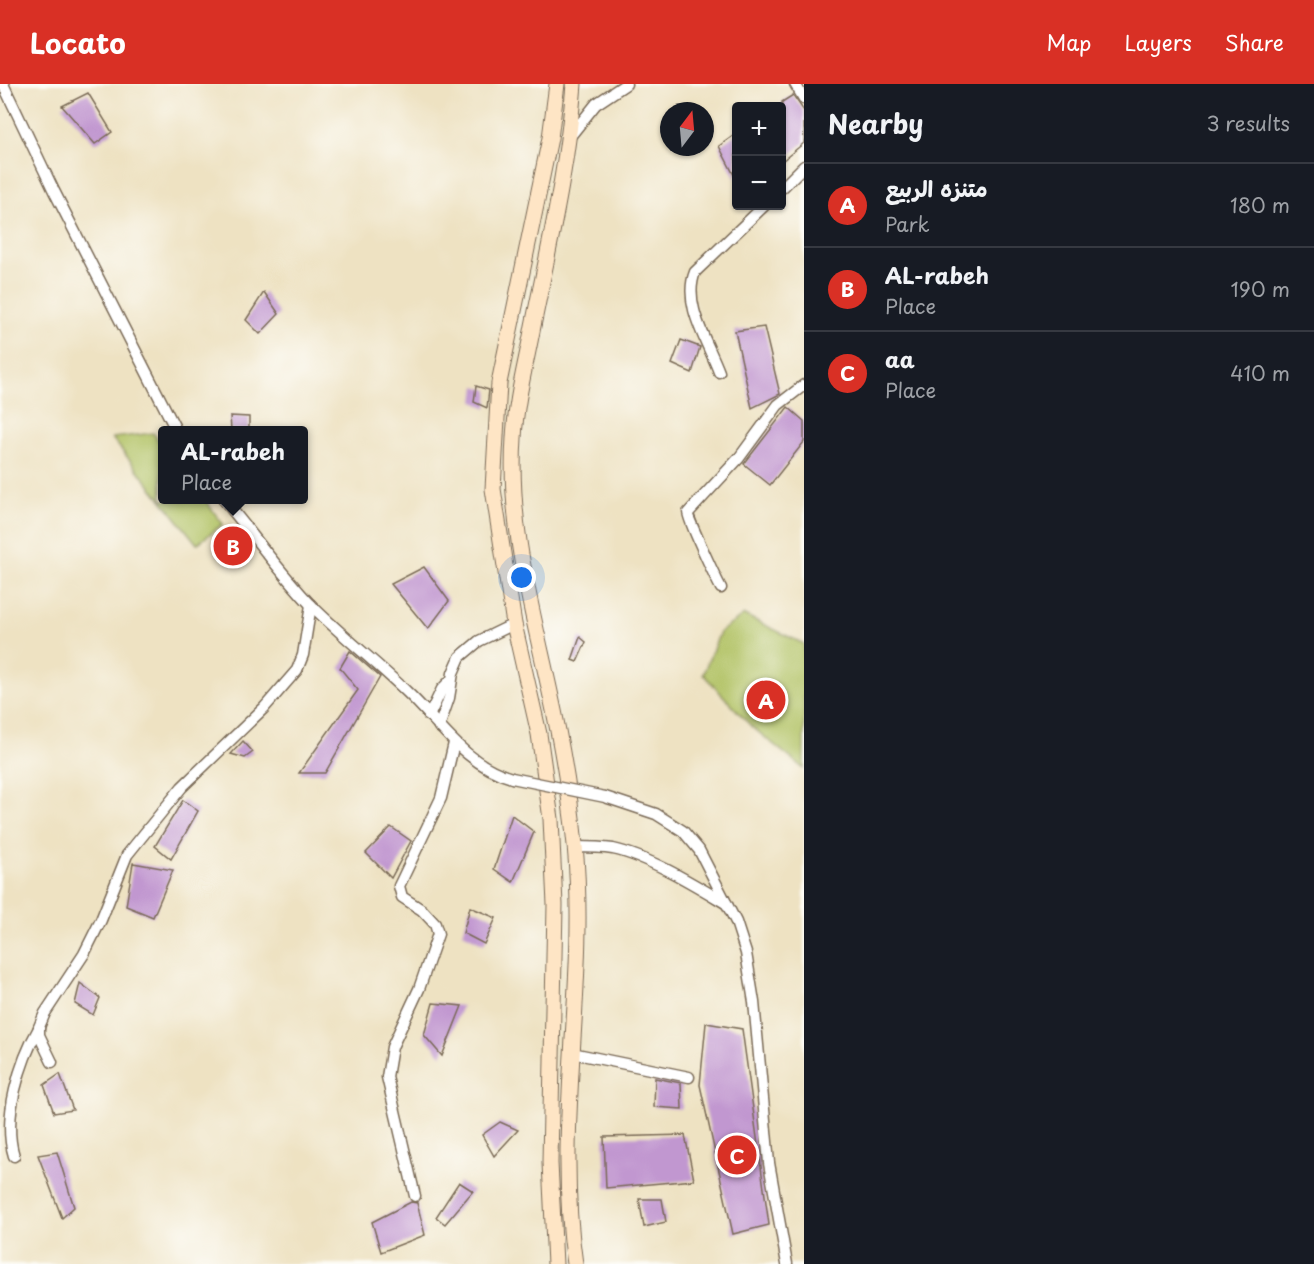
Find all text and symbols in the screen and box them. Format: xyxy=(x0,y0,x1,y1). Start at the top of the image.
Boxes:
text: Locato xyxy=(30,21,126,64)
text: Map xyxy=(1047,26,1091,58)
text: Layers xyxy=(1124,26,1192,58)
text: Share xyxy=(1225,26,1284,58)
north arrow xyxy=(660,102,714,156)
map controls xyxy=(732,102,786,210)
button: + xyxy=(732,102,786,156)
text: Nearby xyxy=(828,104,923,143)
text: 3 results xyxy=(1207,108,1290,138)
button: − xyxy=(732,156,786,210)
text: متنزه الربيع xyxy=(885,171,988,204)
text: A xyxy=(840,190,855,220)
text: 180 m xyxy=(1230,190,1290,220)
text: Park xyxy=(885,209,930,239)
text: AL-rabeh xyxy=(885,258,989,291)
text: B xyxy=(841,274,854,304)
text: 190 m xyxy=(1231,274,1290,304)
text: Place xyxy=(885,291,936,321)
text: aa xyxy=(885,342,915,375)
text: C xyxy=(840,358,855,388)
text: 410 m xyxy=(1230,358,1290,388)
text: Place xyxy=(885,375,936,405)
popup xyxy=(158,426,308,504)
text: AL-rabeh xyxy=(181,434,285,467)
text: Place xyxy=(181,467,232,497)
pin: B xyxy=(214,524,252,568)
your location xyxy=(507,563,536,592)
pin: A xyxy=(746,678,786,722)
pin: C xyxy=(718,1132,756,1178)

